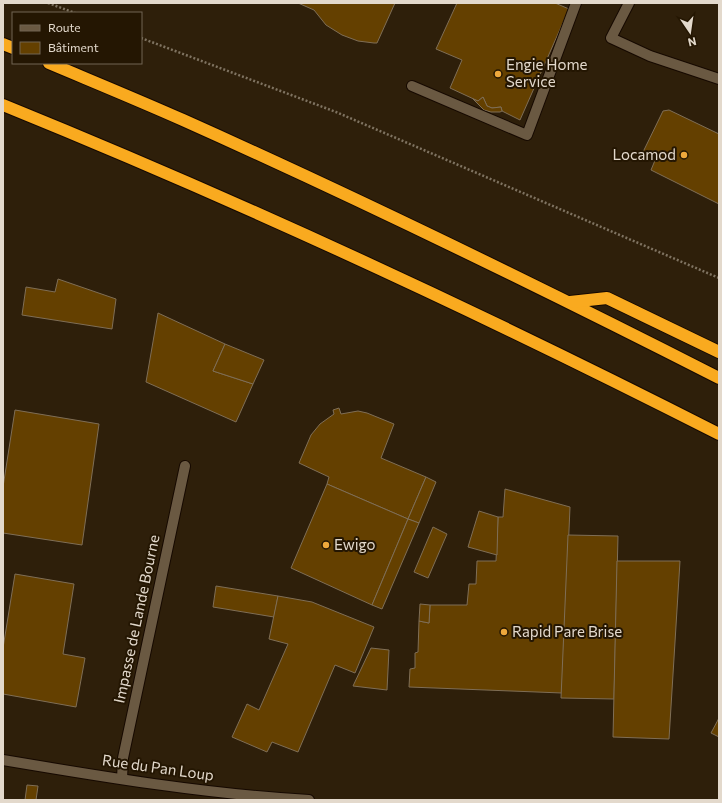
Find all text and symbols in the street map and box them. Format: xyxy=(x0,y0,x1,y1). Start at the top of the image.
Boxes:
legend xyxy=(12,12,142,64)
north arrow xyxy=(670,12,710,52)
text: Route xyxy=(48,20,81,34)
text: N xyxy=(687,35,698,49)
text: Bâtiment xyxy=(48,40,99,54)
place label: Engie Home Service xyxy=(506,55,588,90)
marker: Engie Home Service xyxy=(493,69,503,79)
place label: Locamod xyxy=(612,145,676,163)
marker: Locamod xyxy=(679,150,689,160)
street label: Impasse de Lande Bourne xyxy=(109,533,163,705)
place label: Ewigo xyxy=(334,535,376,553)
marker: Ewigo xyxy=(321,540,331,550)
place label: Rapid Pare Brise xyxy=(512,622,622,640)
marker: Rapid Pare Brise xyxy=(499,627,509,637)
street label: Rue du Pan Loup xyxy=(101,750,215,784)

